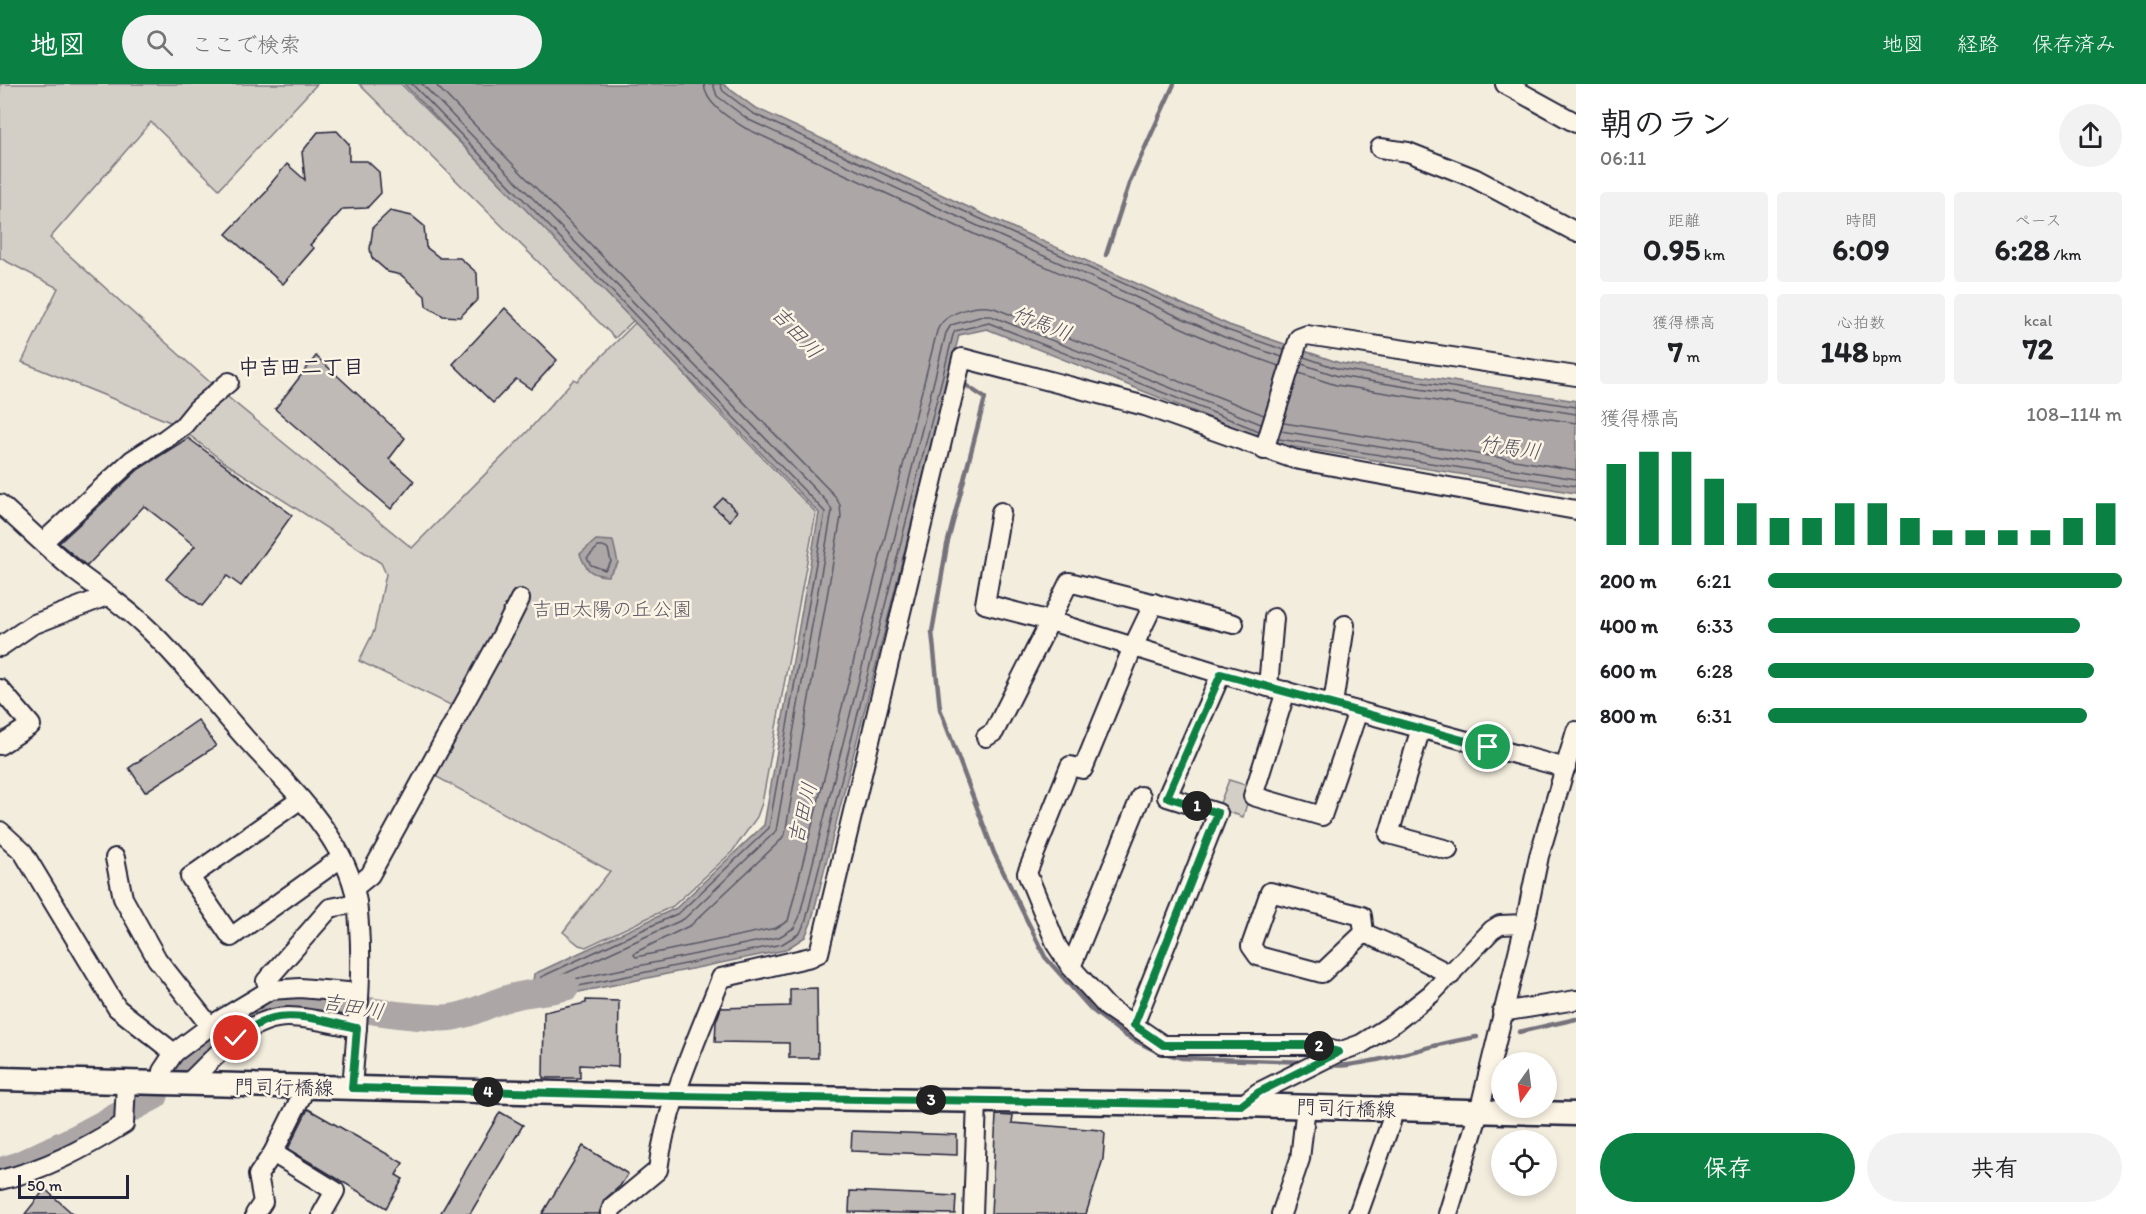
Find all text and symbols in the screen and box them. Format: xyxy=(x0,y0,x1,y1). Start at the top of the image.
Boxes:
search box xyxy=(122,15,542,69)
icon: search xyxy=(143,26,176,59)
text: 地図 xyxy=(30,27,86,61)
text: ここで検索 xyxy=(191,31,301,58)
text: 地図 xyxy=(1882,31,1924,56)
text: 経路 xyxy=(1957,31,1999,56)
text: 保存済み xyxy=(2032,31,2116,56)
text: 朝のラン xyxy=(1600,104,1732,143)
button: share xyxy=(2059,104,2122,167)
text: 06:11 xyxy=(1600,146,1646,170)
text: 距離 xyxy=(1668,211,1700,230)
text: 時間 xyxy=(1845,211,1877,230)
text: ペース xyxy=(2014,211,2062,230)
text: 0.95 xyxy=(1643,231,1700,268)
text: 6:09 xyxy=(1832,231,1890,268)
text: 6:28 xyxy=(1995,231,2050,268)
text: km xyxy=(1700,245,1725,264)
text: /km xyxy=(2050,245,2081,264)
water label: 吉田川 xyxy=(766,300,828,364)
water label: 竹馬川 xyxy=(1008,300,1076,346)
text: kcal xyxy=(2024,311,2052,330)
text: 獲得標高 xyxy=(1652,313,1716,332)
text: 心拍数 xyxy=(1837,313,1885,332)
text: 72 xyxy=(2023,330,2053,367)
text: 7 xyxy=(1668,333,1683,370)
text: 148 xyxy=(1820,333,1869,370)
text: m xyxy=(1683,347,1700,366)
text: bpm xyxy=(1869,347,1902,366)
district label: 中吉田二丁目 xyxy=(238,354,364,379)
text: 108–114 m xyxy=(2026,402,2122,426)
text: 獲得標高 xyxy=(1600,406,1680,430)
water label: 竹馬川 xyxy=(1477,430,1543,464)
text: 200 m xyxy=(1600,569,1656,593)
text: 6:21 xyxy=(1696,569,1731,593)
park label: 吉田太陽の丘公園 xyxy=(532,597,692,621)
text: 400 m xyxy=(1600,614,1658,638)
text: 6:33 xyxy=(1696,614,1733,638)
text: 600 m xyxy=(1600,659,1657,683)
text: 6:28 xyxy=(1696,659,1733,683)
text: 800 m xyxy=(1600,704,1657,728)
text: 6:31 xyxy=(1696,704,1732,728)
pin xyxy=(1462,721,1513,772)
icon: arrive xyxy=(1471,730,1504,763)
water label: 吉田川 xyxy=(782,779,822,847)
pin: 1 xyxy=(1182,791,1212,821)
text: 1 xyxy=(1193,796,1201,815)
water label: 吉田川 xyxy=(320,988,386,1024)
pin xyxy=(210,1012,261,1063)
icon: check xyxy=(219,1021,252,1054)
pin: 2 xyxy=(1304,1031,1334,1061)
text: 2 xyxy=(1315,1036,1323,1055)
north arrow xyxy=(1491,1052,1557,1118)
map controls xyxy=(1491,1052,1557,1196)
street label: 門司行橋線 xyxy=(234,1074,334,1100)
pin: 4 xyxy=(473,1077,503,1107)
text: 4 xyxy=(483,1082,493,1101)
pin: 3 xyxy=(916,1085,946,1115)
text: 3 xyxy=(927,1090,935,1109)
street label: 門司行橋線 xyxy=(1296,1094,1396,1122)
button: locate xyxy=(1491,1130,1557,1196)
button: 保存 xyxy=(1600,1133,1855,1202)
button: 共有 xyxy=(1867,1133,2122,1202)
scale bar xyxy=(18,1172,129,1200)
text: 50 m xyxy=(27,1176,62,1195)

